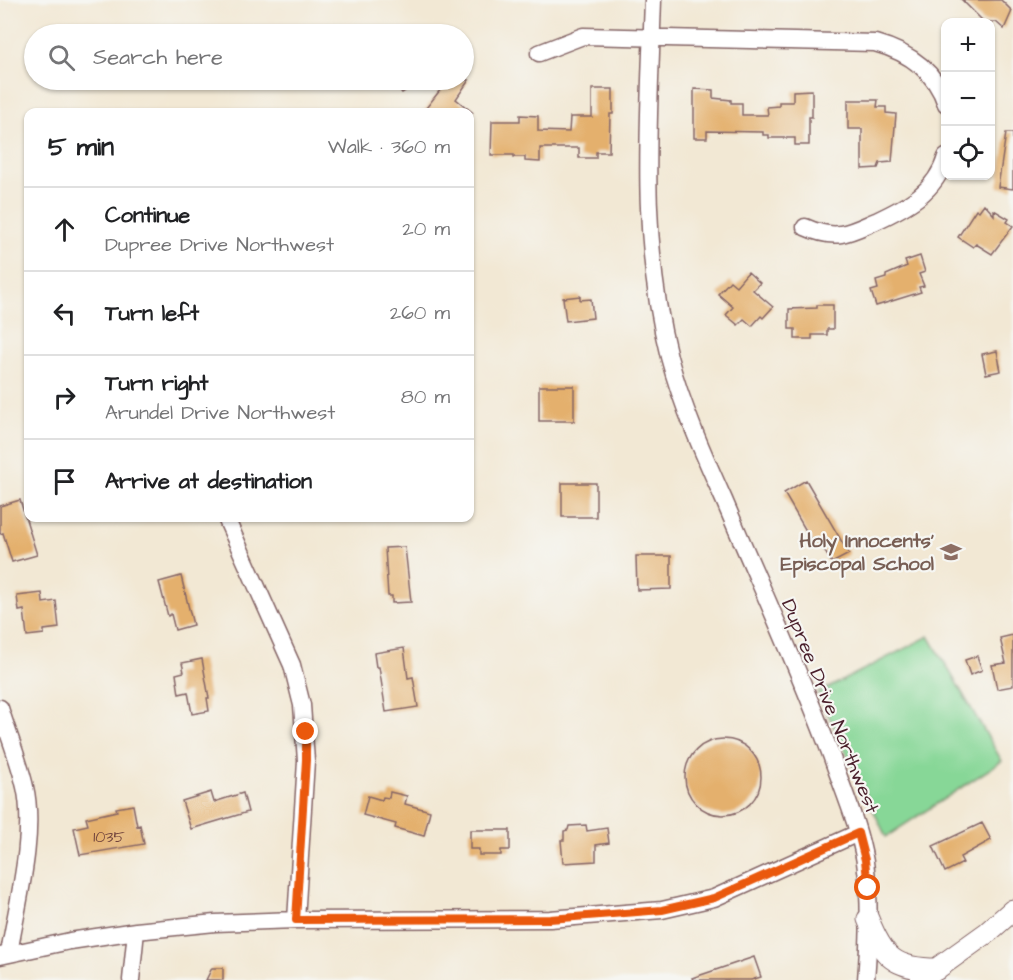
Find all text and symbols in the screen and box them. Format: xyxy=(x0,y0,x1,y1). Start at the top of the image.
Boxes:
map controls xyxy=(941,18,995,180)
button: + xyxy=(941,18,995,72)
search box xyxy=(24,24,474,90)
icon: search xyxy=(45,41,78,74)
text: Search here xyxy=(93,42,223,73)
button: − xyxy=(941,72,995,126)
button: locate xyxy=(941,126,995,180)
text: 5 min xyxy=(48,129,114,165)
text: Walk · 360 m xyxy=(328,133,450,161)
text: Continue xyxy=(105,200,190,231)
icon: ahead xyxy=(48,213,81,246)
text: 20 m xyxy=(402,215,450,243)
text: Dupree Drive Northwest xyxy=(105,231,334,259)
icon: left xyxy=(48,297,81,330)
text: Turn left xyxy=(105,298,199,329)
text: 260 m xyxy=(390,299,450,327)
text: Turn right xyxy=(105,368,208,399)
icon: right xyxy=(48,381,81,414)
text: 80 m xyxy=(401,383,450,411)
text: Arundel Drive Northwest xyxy=(105,399,335,427)
icon: arrive xyxy=(48,465,81,498)
text: Arrive at destination xyxy=(105,466,312,497)
place label: Holy Innocents' Episcopal School xyxy=(781,527,934,578)
school or university icon: Holy Innocents' Episcopal School xyxy=(939,540,963,564)
street label: Dupree Drive Northwest xyxy=(774,595,886,818)
route end xyxy=(292,718,318,744)
house number: 1035 xyxy=(93,826,125,848)
route start xyxy=(854,874,880,900)

